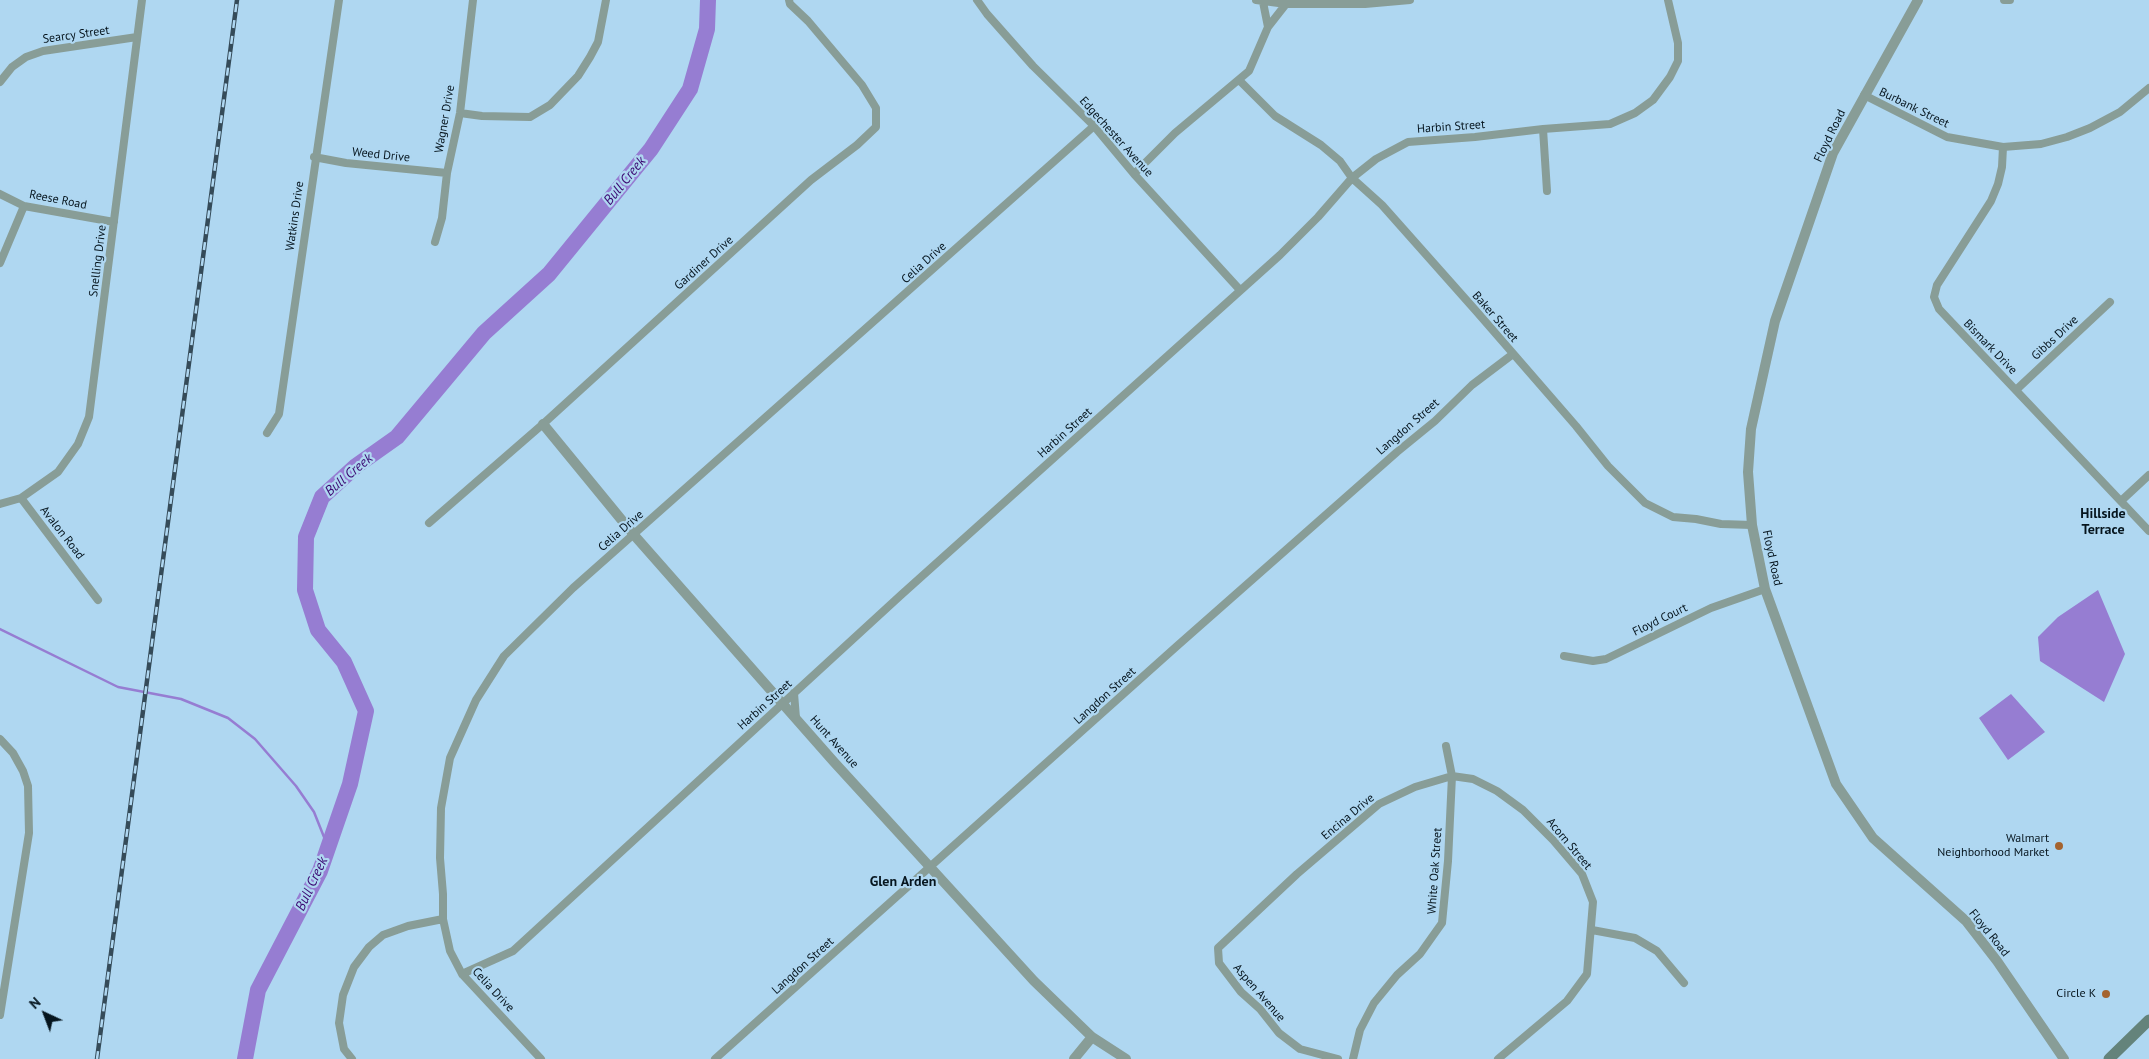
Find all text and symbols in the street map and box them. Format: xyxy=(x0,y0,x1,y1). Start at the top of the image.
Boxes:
street label: Searcy Street xyxy=(42,23,110,47)
street label: Wagner Drive xyxy=(432,84,458,154)
street label: Burbank Street xyxy=(1877,85,1951,131)
street label: Edgechester Avenue xyxy=(1076,94,1156,180)
street label: Floyd Road xyxy=(1811,107,1849,165)
street label: Harbin Street xyxy=(1416,117,1486,137)
street label: Weed Drive xyxy=(351,145,411,165)
water label: Bull Creek xyxy=(600,153,650,209)
street label: Watkins Drive xyxy=(283,180,307,252)
street label: Reese Road xyxy=(28,187,88,213)
street label: Snelling Drive xyxy=(86,224,110,298)
street label: Gardiner Drive xyxy=(672,233,736,293)
street label: Celia Drive xyxy=(899,239,949,287)
street label: Baker Street xyxy=(1469,289,1521,345)
street label: Gibbs Drive xyxy=(2029,313,2081,363)
street label: Bismark Drive xyxy=(1960,316,2020,378)
street label: Langdon Street xyxy=(1374,396,1442,458)
street label: Harbin Street xyxy=(1035,405,1095,461)
water label: Bull Creek xyxy=(322,450,376,500)
street label: Avalon Road xyxy=(37,504,87,562)
district label: Hillside Terrace xyxy=(2080,506,2126,538)
street label: Celia Drive xyxy=(595,507,647,555)
street label: Floyd Road xyxy=(1759,529,1785,587)
street label: Floyd Court xyxy=(1630,601,1690,639)
street label: Langdon Street xyxy=(1071,664,1139,728)
street label: Harbin Street xyxy=(735,677,795,733)
street label: Hunt Avenue xyxy=(807,713,861,771)
street label: Encina Drive xyxy=(1319,791,1377,843)
street label: Acorn Street xyxy=(1543,815,1595,873)
street label: White Oak Street xyxy=(1425,827,1445,915)
place label: Walmart Neighborhood Market xyxy=(1937,832,2049,860)
marker: Walmart Neighborhood Market xyxy=(2053,840,2065,852)
water label: Bull Creek xyxy=(292,854,332,914)
district label: Glen Arden xyxy=(870,874,936,890)
street label: Floyd Road xyxy=(1966,906,2012,960)
street label: Langdon Street xyxy=(769,934,837,998)
street label: Aspen Avenue xyxy=(1230,961,1288,1025)
street label: Celia Drive xyxy=(469,965,517,1015)
place label: Circle K xyxy=(2056,987,2096,1001)
marker: Circle K xyxy=(2100,988,2112,1000)
north arrow xyxy=(20,989,70,1039)
text: N xyxy=(25,993,44,1013)

